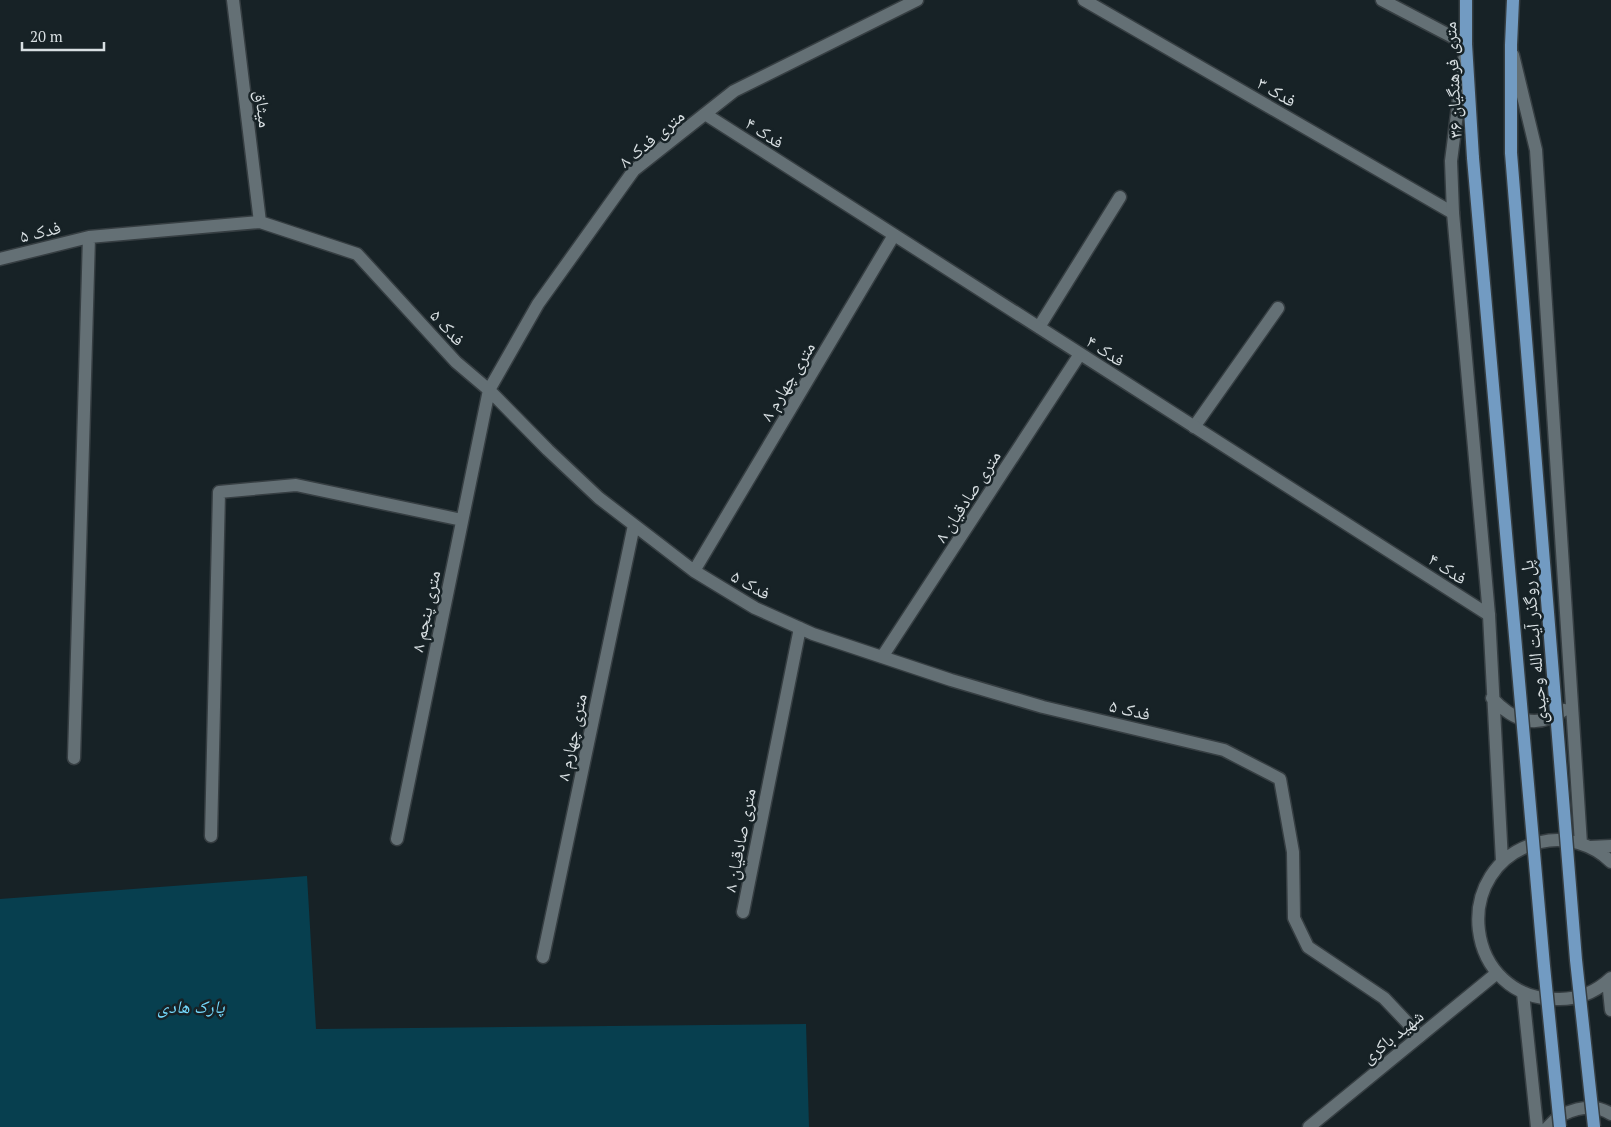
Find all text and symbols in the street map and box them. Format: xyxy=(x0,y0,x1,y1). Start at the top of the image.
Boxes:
scale bar xyxy=(22,20,105,52)
street label: ۳۶ متری فرهنگیان xyxy=(1437,21,1467,139)
text: 20 m xyxy=(30,26,63,46)
street label: فدک ۳ xyxy=(1253,70,1301,112)
street label: میثاق xyxy=(250,89,278,129)
street label: ۸ متری فدک xyxy=(613,103,689,173)
street label: فدک ۴ xyxy=(741,111,789,153)
street label: فدک ۵ xyxy=(17,214,63,248)
street label: فدک ۵ xyxy=(425,304,471,350)
street label: فدک ۴ xyxy=(1082,329,1130,371)
street label: ۸ متری چهارم xyxy=(754,337,821,426)
street label: ۸ متری صادقیان xyxy=(928,445,1006,547)
street label: فدک ۴ xyxy=(1424,547,1472,589)
street label: پل روگذر آیت الله وحیدی xyxy=(1514,559,1552,725)
street label: فدک ۵ xyxy=(727,563,775,605)
street label: ۸ متری پنجم xyxy=(405,568,446,654)
street label: ۸ متری چهارم xyxy=(550,691,593,783)
street label: فدک ۵ xyxy=(1107,693,1153,725)
street label: ۸ متری صادقیان xyxy=(717,786,761,894)
park label: پارک هادی xyxy=(157,994,225,1018)
street label: شهید باکری xyxy=(1356,1004,1428,1068)

